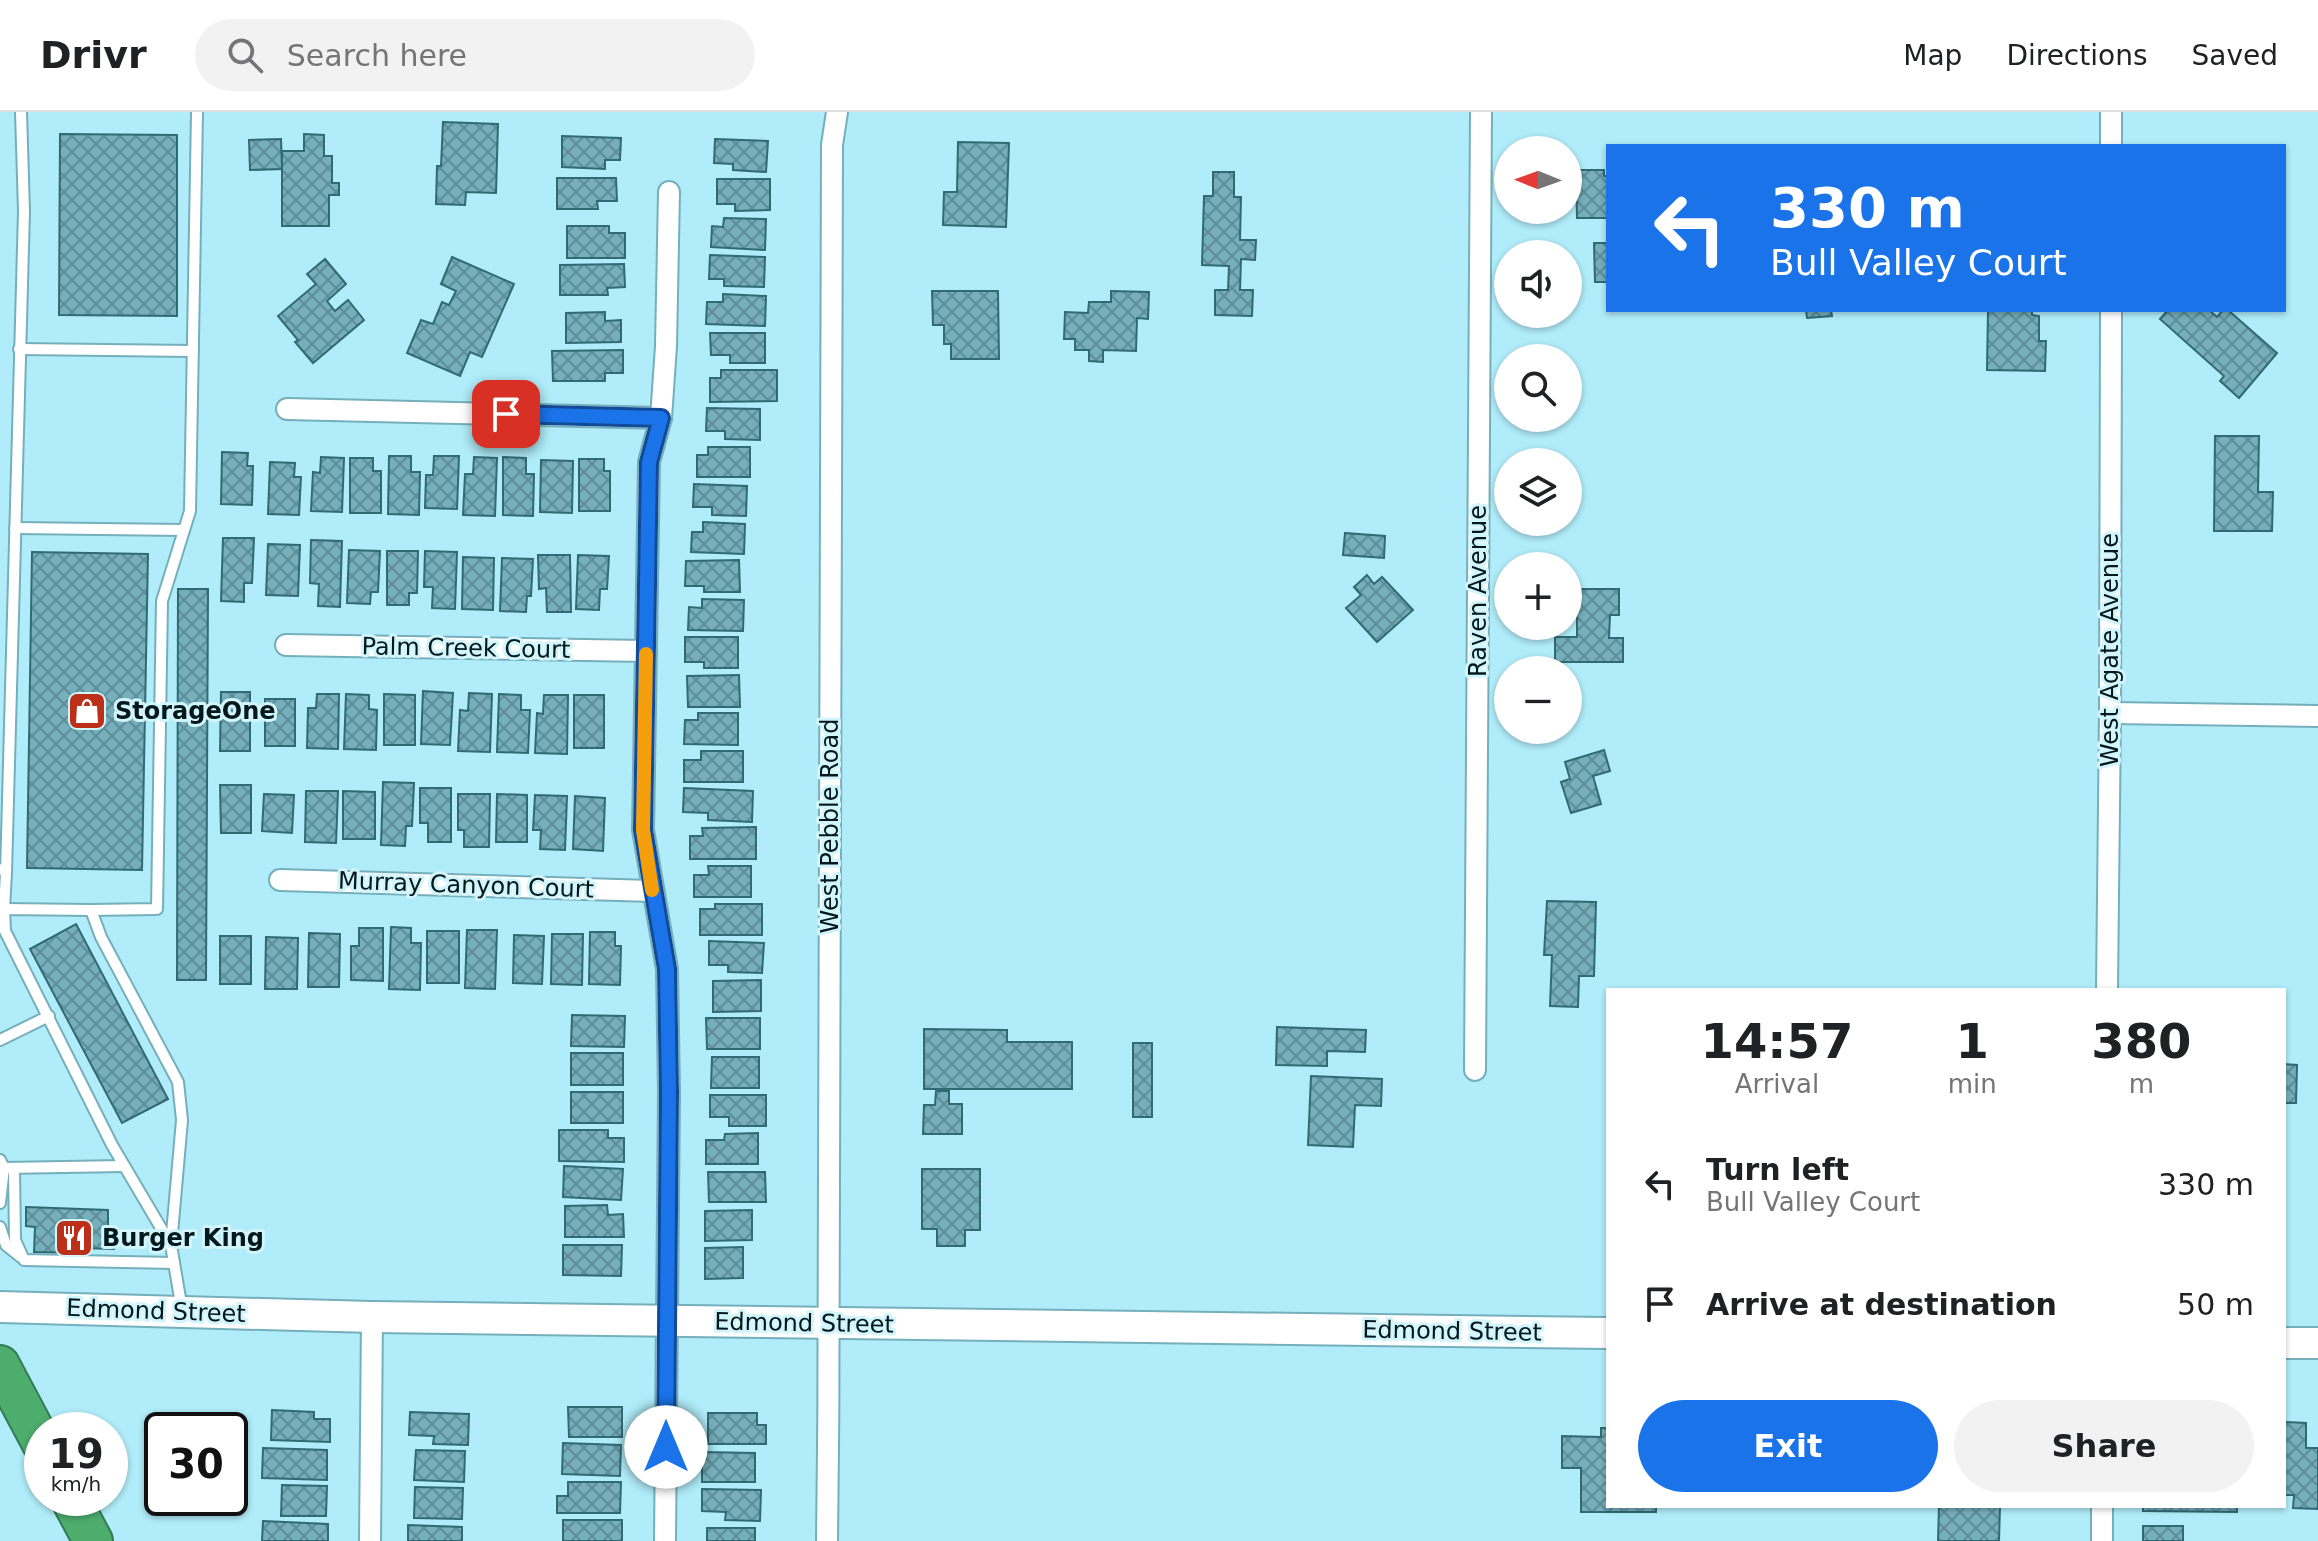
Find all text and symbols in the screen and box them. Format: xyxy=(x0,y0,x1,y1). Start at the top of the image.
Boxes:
search box xyxy=(195,19,755,91)
text: Drivr xyxy=(40,33,147,77)
icon: search xyxy=(223,33,267,77)
text: Search here xyxy=(287,38,467,73)
text: Map xyxy=(1903,39,1962,72)
text: Directions xyxy=(2006,39,2147,72)
text: Saved xyxy=(2191,39,2278,72)
north arrow xyxy=(1494,136,1582,224)
map controls xyxy=(1494,136,1582,744)
text: 330 m xyxy=(1770,175,1965,240)
icon: left xyxy=(1638,176,1742,280)
button: sound xyxy=(1494,240,1582,328)
text: Bull Valley Court xyxy=(1770,242,2067,283)
button: search xyxy=(1494,344,1582,432)
pin xyxy=(472,380,540,448)
icon: arrive xyxy=(484,392,528,436)
button: layers xyxy=(1494,448,1582,536)
street label: Raven Avenue xyxy=(1464,505,1492,677)
street label: West Agate Avenue xyxy=(2096,533,2124,767)
button: + xyxy=(1494,552,1582,640)
street label: Palm Creek Court xyxy=(361,632,571,664)
button: − xyxy=(1494,656,1582,744)
shop icon: StorageOne xyxy=(66,690,108,732)
place label: StorageOne xyxy=(115,697,276,725)
street label: West Pebble Road xyxy=(816,719,844,933)
street label: Murray Canyon Court xyxy=(338,867,594,903)
text: 14:57 xyxy=(1700,1013,1853,1069)
text: 1 xyxy=(1956,1013,1989,1069)
text: 380 xyxy=(2091,1013,2191,1069)
text: Arrival xyxy=(1735,1069,1819,1099)
text: min xyxy=(1948,1069,1997,1099)
text: m xyxy=(2129,1069,2154,1099)
text: Turn left xyxy=(1706,1152,1849,1187)
icon: left xyxy=(1638,1162,1682,1206)
text: 330 m xyxy=(2158,1167,2254,1202)
text: Bull Valley Court xyxy=(1706,1187,1920,1217)
restaurant icon: Burger King xyxy=(53,1217,95,1259)
place label: Burger King xyxy=(102,1224,264,1252)
icon: arrive xyxy=(1638,1282,1682,1326)
text: Arrive at destination xyxy=(1706,1287,2057,1322)
text: 50 m xyxy=(2177,1287,2254,1322)
street label: Edmond Street xyxy=(66,1294,246,1328)
street label: Edmond Street xyxy=(714,1307,894,1339)
street label: Edmond Street xyxy=(1362,1315,1542,1347)
button: Exit xyxy=(1638,1400,1938,1492)
button: Share xyxy=(1954,1400,2254,1492)
position arrow xyxy=(624,1405,708,1489)
speed limit sign: 30 xyxy=(144,1412,248,1516)
text: 19 xyxy=(48,1431,104,1477)
text: km/h xyxy=(51,1472,101,1496)

